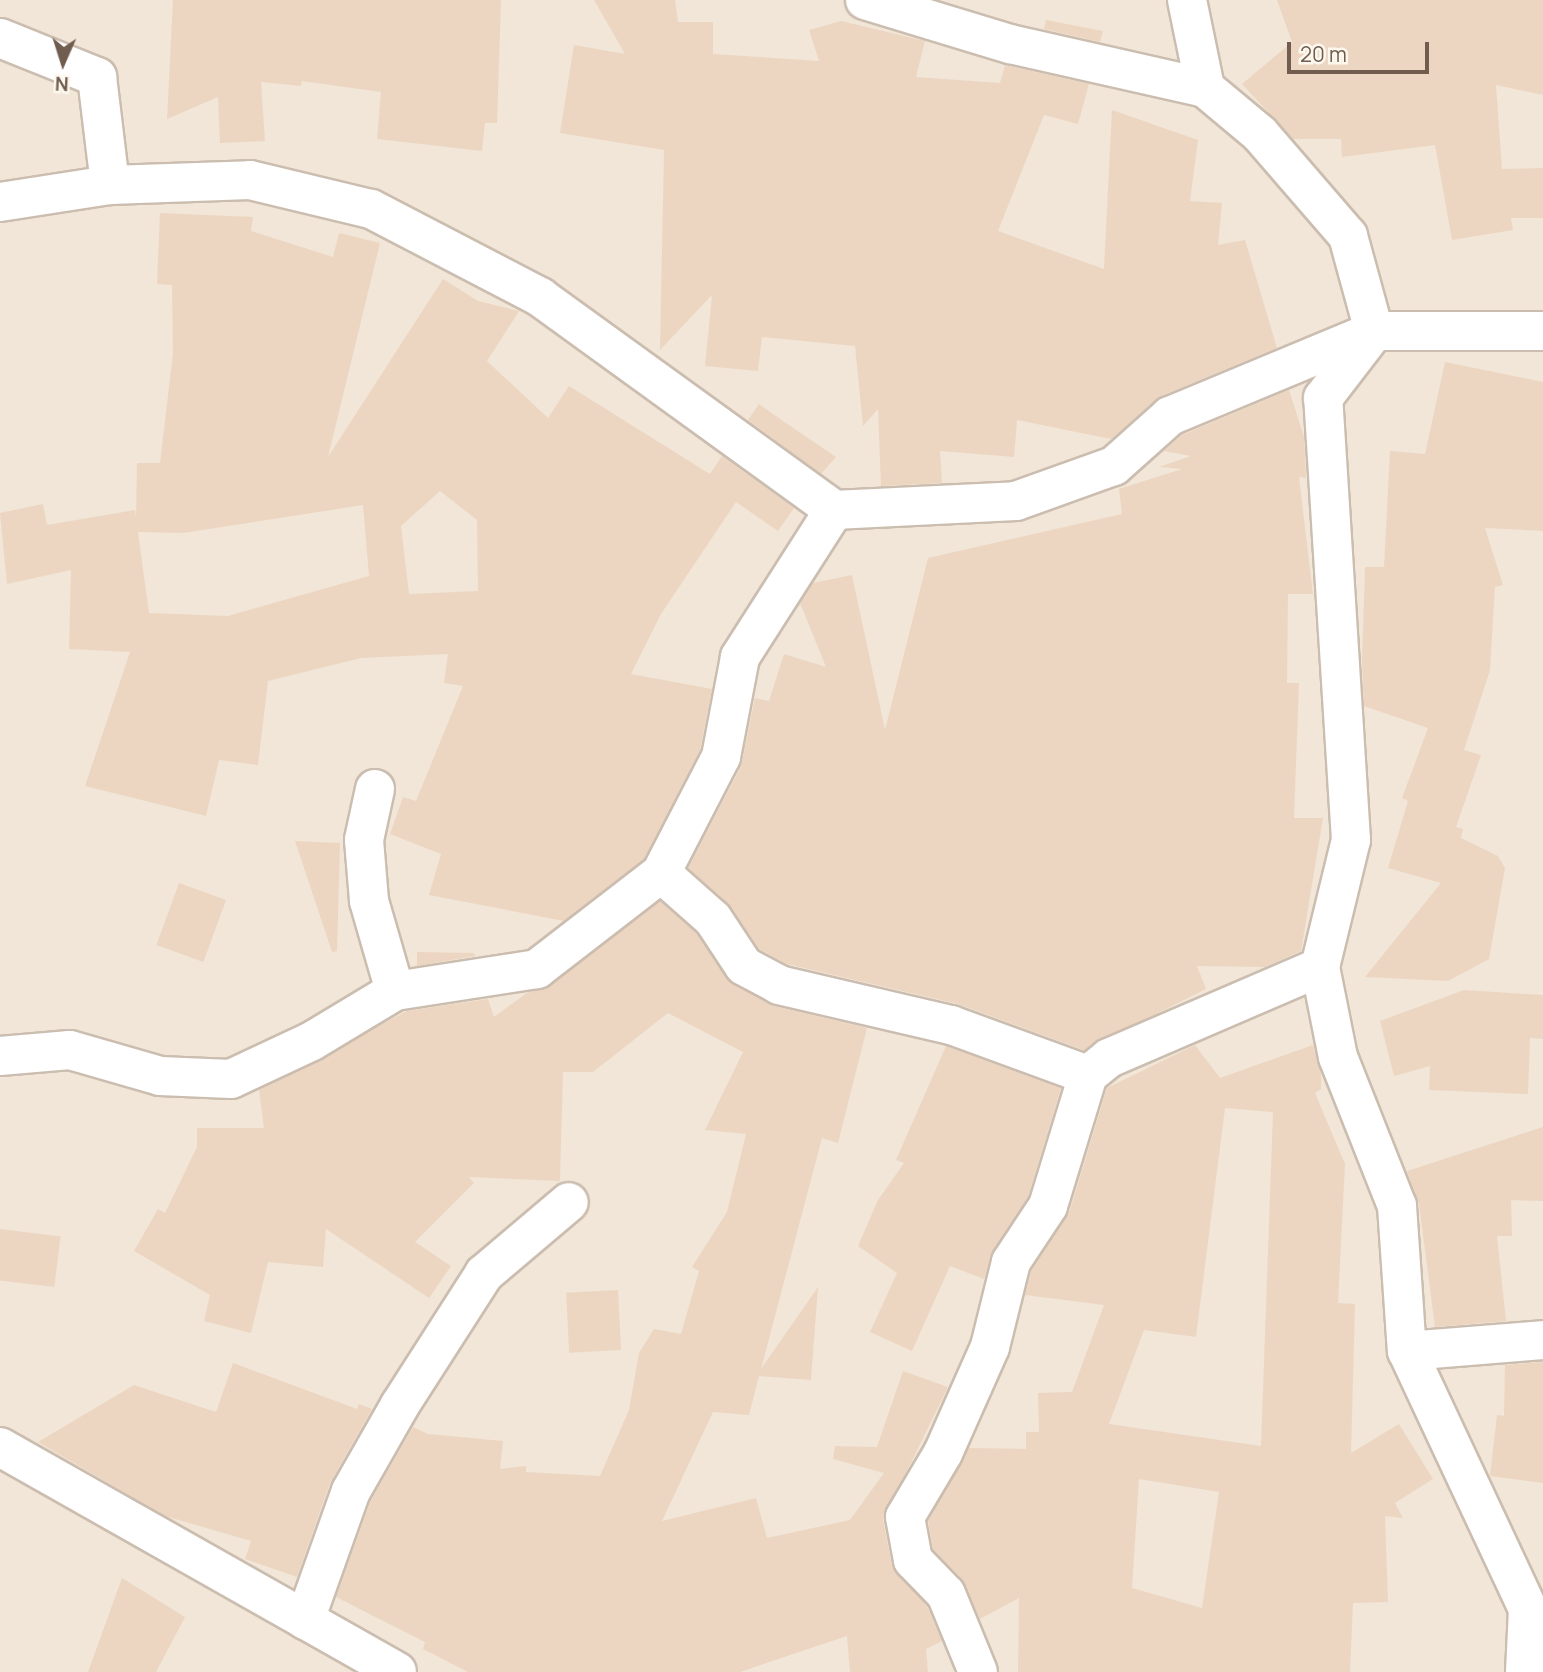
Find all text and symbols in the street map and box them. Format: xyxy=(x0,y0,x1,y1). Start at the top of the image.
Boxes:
north arrow xyxy=(28,28,98,98)
scale bar xyxy=(1291,28,1433,72)
text: 20 m xyxy=(1300,40,1347,68)
text: N xyxy=(54,71,69,97)

